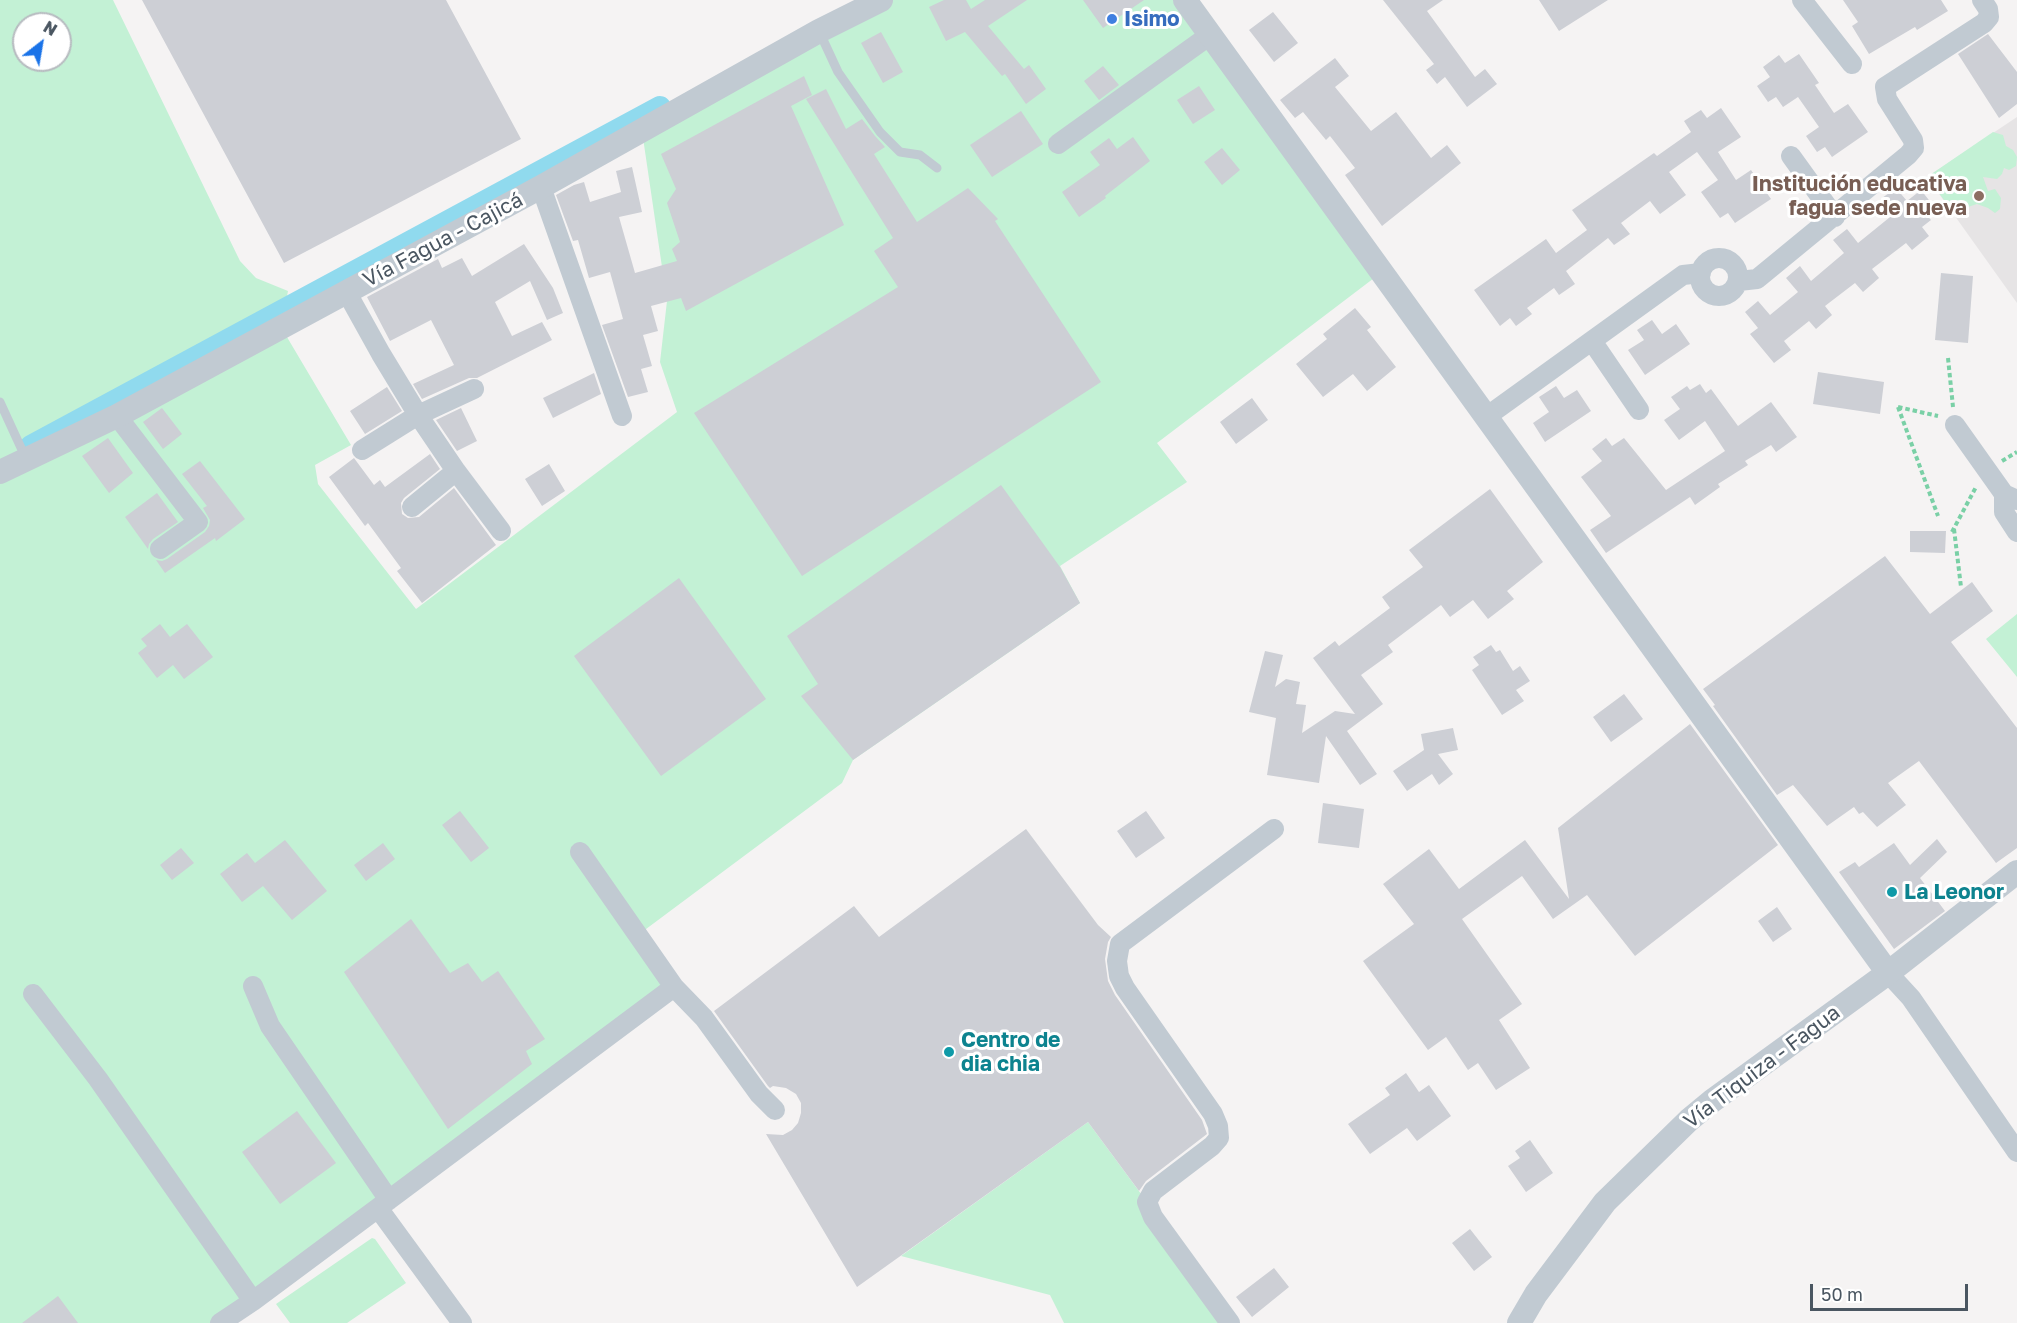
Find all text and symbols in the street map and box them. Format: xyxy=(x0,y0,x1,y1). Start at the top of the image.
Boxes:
place label: Isimo xyxy=(1124,6,1180,32)
north arrow xyxy=(12,12,72,72)
marker: Isimo xyxy=(1105,12,1119,26)
text: N xyxy=(40,17,61,40)
place label: Institución educativa fagua sede nueva xyxy=(1752,171,1967,221)
street label: Vía Fagua - Cajicá xyxy=(359,187,527,293)
marker: Institución educativa fagua sede nueva xyxy=(1972,189,1986,203)
place label: La Leonor xyxy=(1904,879,2004,905)
marker: La Leonor xyxy=(1885,885,1899,899)
street label: Vía Tiquiza - Fagua xyxy=(1679,1000,1845,1134)
place label: Centro de dia chia xyxy=(961,1027,1060,1077)
marker: Centro de dia chia xyxy=(942,1045,956,1059)
scale bar xyxy=(1813,1272,1970,1310)
text: 50 m xyxy=(1821,1283,1863,1305)

